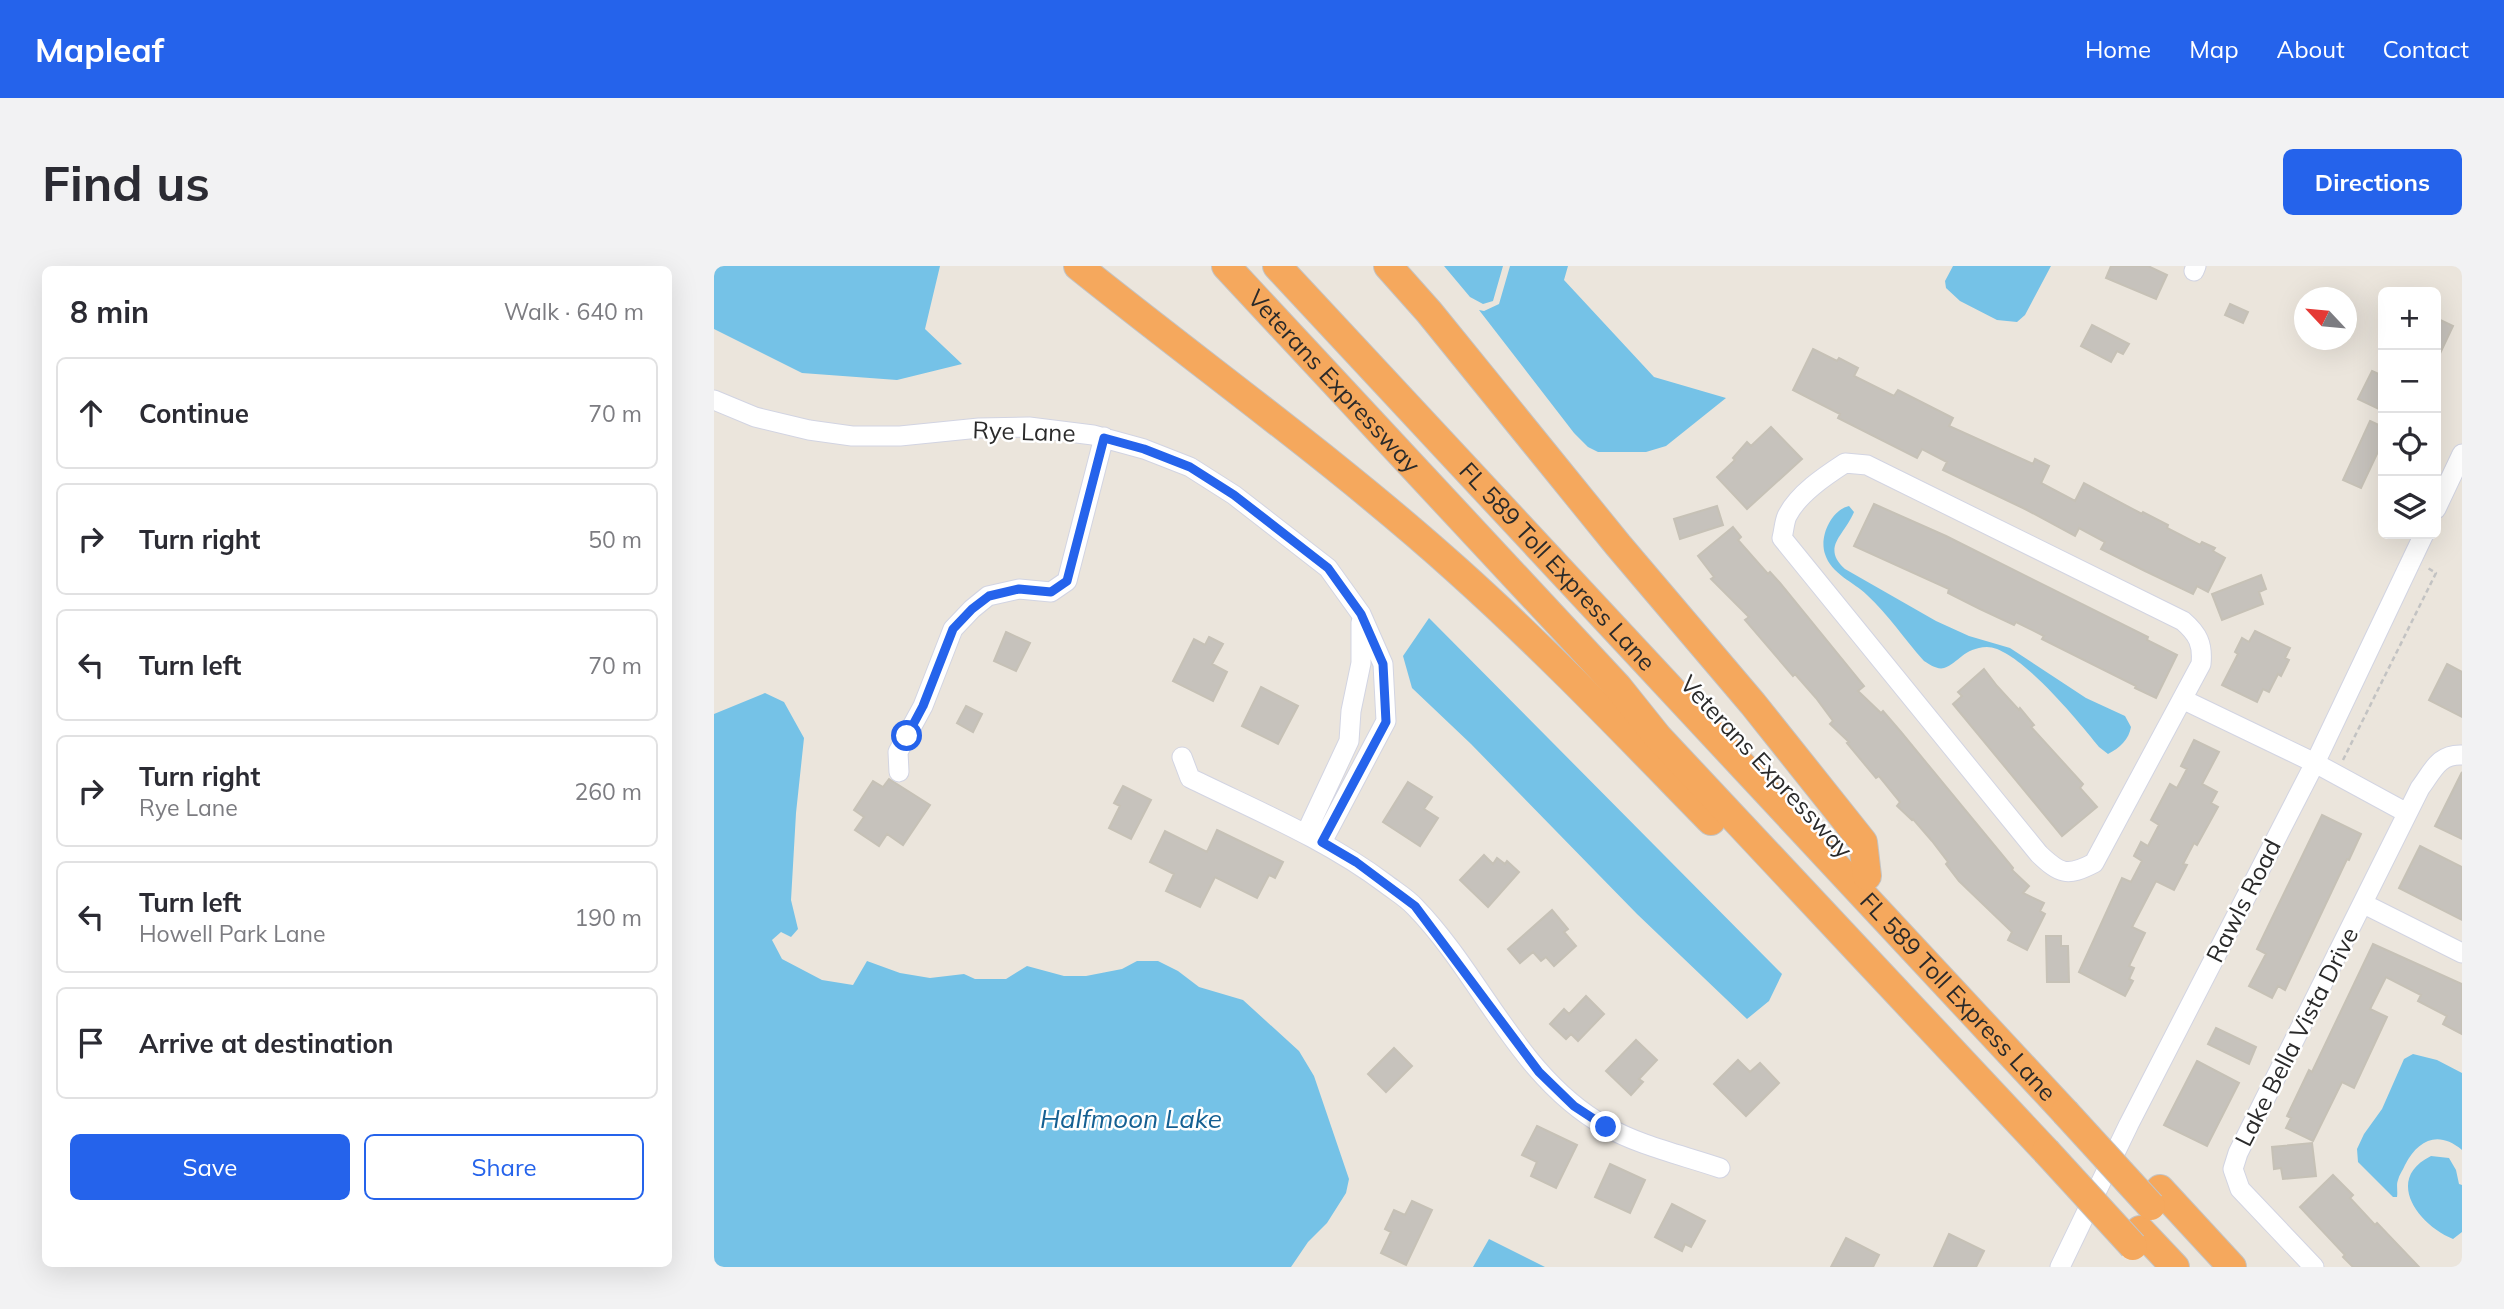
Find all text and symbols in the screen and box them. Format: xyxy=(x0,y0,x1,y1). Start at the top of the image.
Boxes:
text: Mapleaf xyxy=(35,29,164,70)
text: Home xyxy=(2085,34,2151,64)
text: Map xyxy=(2189,34,2239,64)
text: About xyxy=(2277,34,2345,64)
text: Contact xyxy=(2383,34,2469,64)
button: Directions xyxy=(2283,149,2462,215)
text: Find us xyxy=(42,152,210,213)
street label: Veterans Expressway xyxy=(1242,283,1427,479)
north arrow xyxy=(2294,287,2357,350)
map controls xyxy=(2378,287,2441,539)
button: + xyxy=(2378,287,2441,350)
text: 8 min xyxy=(70,293,149,331)
text: Walk · 640 m xyxy=(504,297,644,326)
button: − xyxy=(2378,350,2441,413)
icon: ahead xyxy=(72,394,110,432)
text: Continue xyxy=(139,397,249,430)
text: 70 m xyxy=(588,399,642,428)
button: locate xyxy=(2378,413,2441,476)
street label: Rye Lane xyxy=(972,414,1076,448)
street label: FL 589 Toll Express Lane xyxy=(1453,456,1662,677)
button: layers xyxy=(2378,476,2441,539)
icon: right xyxy=(72,520,110,558)
text: Turn right xyxy=(139,523,260,556)
text: 50 m xyxy=(588,525,642,554)
icon: left xyxy=(72,646,110,684)
text: Turn left xyxy=(139,649,241,682)
text: 70 m xyxy=(588,651,642,680)
street label: Veterans Expressway xyxy=(1674,669,1859,864)
route start xyxy=(891,720,922,751)
text: Turn right xyxy=(139,760,260,793)
icon: right xyxy=(72,772,110,810)
text: 260 m xyxy=(574,777,642,806)
text: Rye Lane xyxy=(139,793,238,822)
street label: Rawls Road xyxy=(2199,834,2287,967)
text: Turn left xyxy=(139,886,241,919)
street label: FL 589 Toll Express Lane xyxy=(1854,886,2063,1107)
icon: left xyxy=(72,898,110,936)
text: 190 m xyxy=(574,903,642,932)
text: Howell Park Lane xyxy=(139,919,326,948)
street label: Lake Bella Vista Drive xyxy=(2228,922,2364,1151)
icon: arrive xyxy=(72,1024,110,1062)
text: Arrive at destination xyxy=(139,1027,394,1060)
water label: Halfmoon Lake xyxy=(1040,1102,1222,1135)
route end xyxy=(1590,1111,1621,1142)
button: Save xyxy=(70,1134,350,1200)
button: Share xyxy=(364,1134,644,1200)

